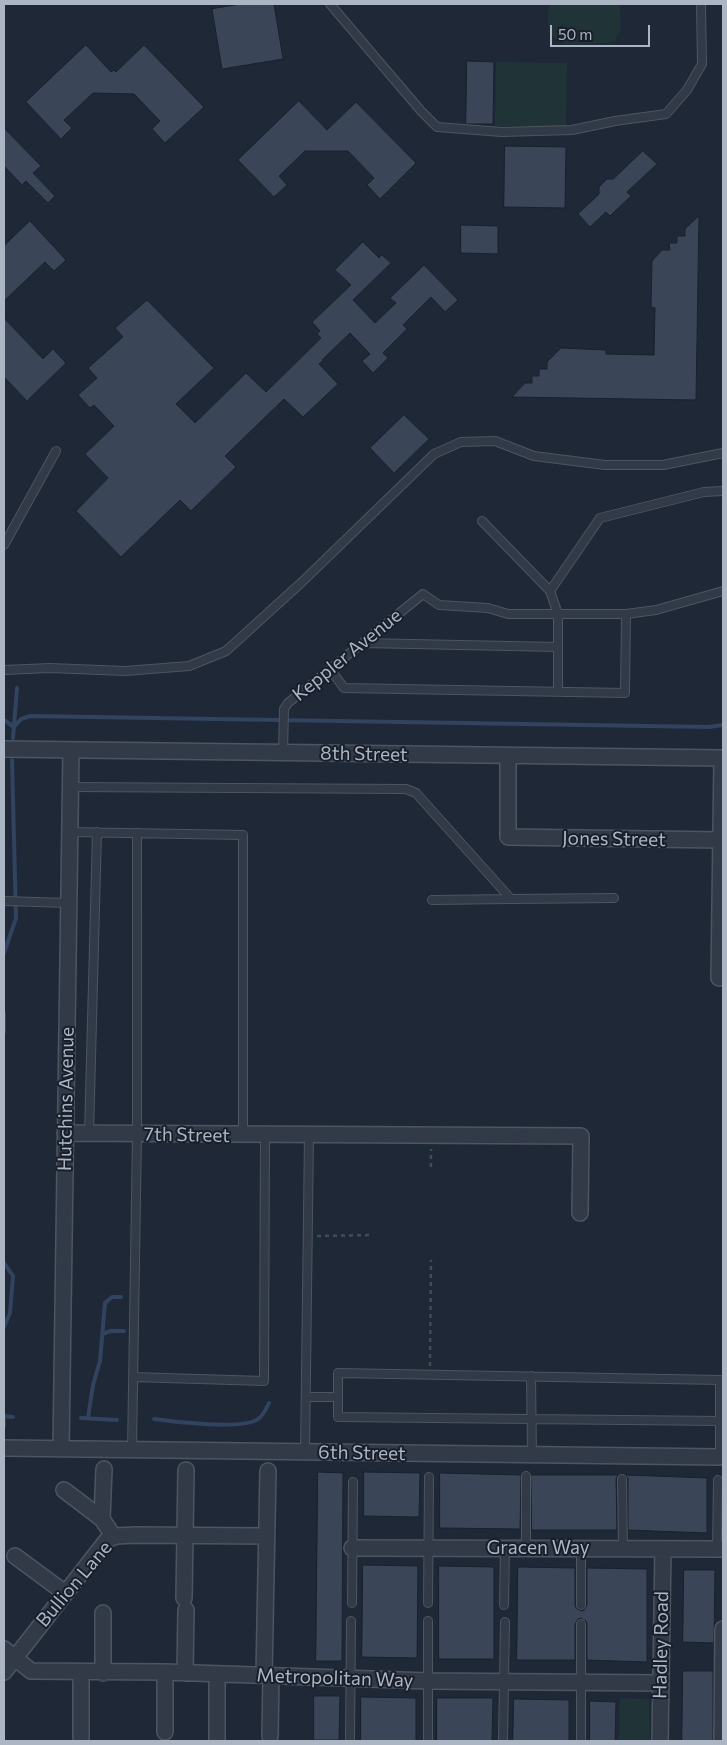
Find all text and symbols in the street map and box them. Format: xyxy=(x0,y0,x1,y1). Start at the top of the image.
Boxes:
scale bar xyxy=(552,15,652,47)
text: 50 m xyxy=(558,25,592,43)
street label: Keppler Avenue xyxy=(288,604,406,706)
street label: 8th Street xyxy=(320,742,408,766)
street label: Jones Street xyxy=(562,827,666,851)
street label: Hutchins Avenue xyxy=(53,1027,79,1171)
street label: 7th Street xyxy=(144,1123,230,1147)
street label: 6th Street xyxy=(318,1441,406,1465)
street label: Bullion Lane xyxy=(32,1536,116,1632)
street label: Gracen Way xyxy=(486,1537,590,1559)
street label: Hadley Road xyxy=(649,1591,673,1699)
street label: Metropolitan Way xyxy=(256,1664,414,1692)

